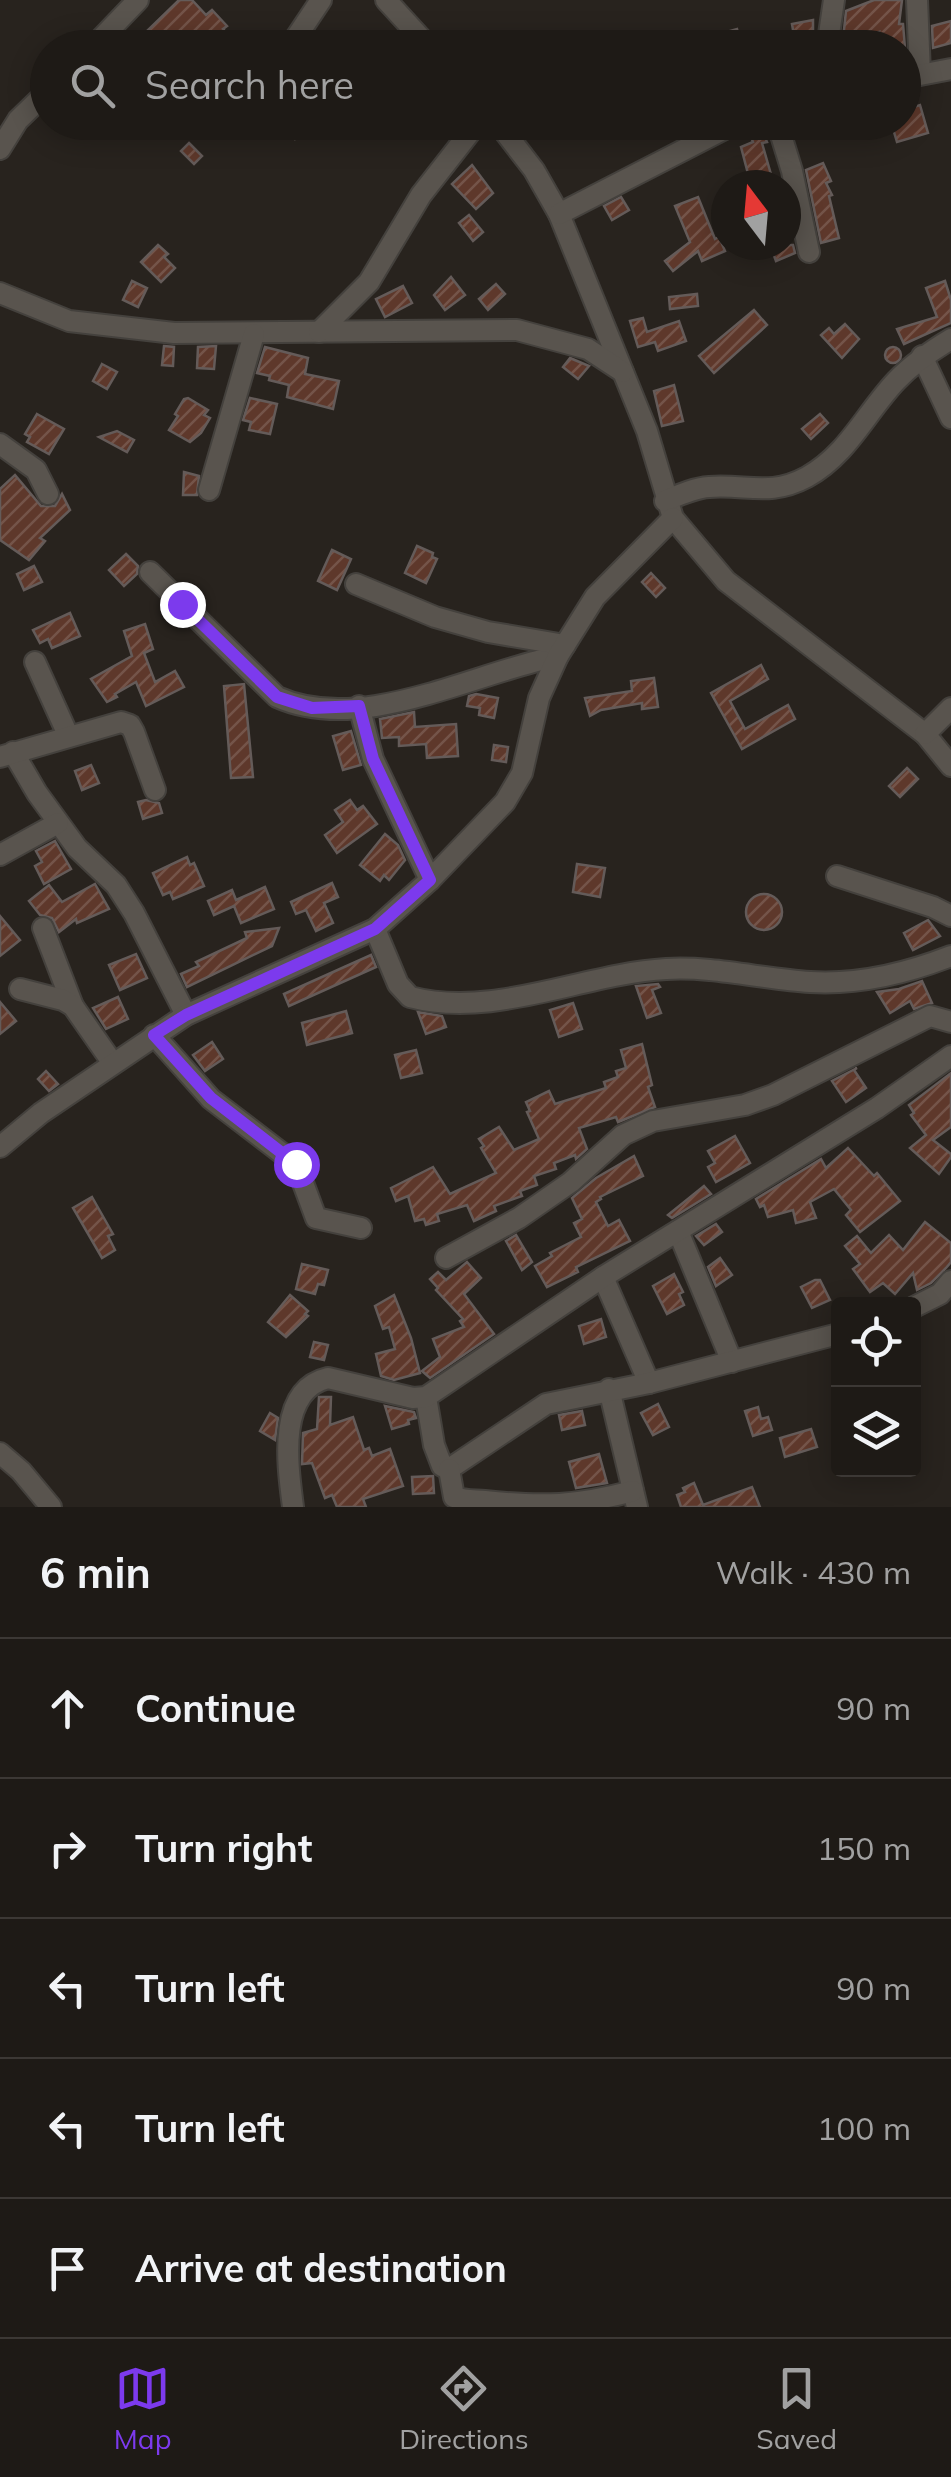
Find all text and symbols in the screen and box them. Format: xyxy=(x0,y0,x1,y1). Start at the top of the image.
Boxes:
search box xyxy=(30,30,921,140)
icon: search xyxy=(65,58,120,113)
text: Search here xyxy=(145,61,354,109)
north arrow xyxy=(711,170,801,260)
route end xyxy=(160,582,206,628)
route start xyxy=(274,1142,320,1188)
map controls xyxy=(831,1297,921,1477)
button: locate xyxy=(831,1297,921,1387)
button: layers xyxy=(831,1387,921,1477)
text: 6 min xyxy=(40,1546,151,1599)
text: Walk · 430 m xyxy=(716,1552,911,1592)
icon: ahead xyxy=(40,1681,95,1736)
text: Continue xyxy=(135,1684,296,1732)
text: 90 m xyxy=(836,1688,911,1728)
icon: right xyxy=(40,1821,95,1876)
text: Turn right xyxy=(135,1824,312,1872)
text: 150 m xyxy=(817,1828,911,1868)
icon: left xyxy=(40,1961,95,2016)
text: Turn left xyxy=(135,1964,285,2012)
text: 90 m xyxy=(836,1968,911,2008)
icon: left xyxy=(40,2101,95,2156)
text: Turn left xyxy=(135,2104,285,2152)
text: 100 m xyxy=(817,2108,911,2148)
icon: arrive xyxy=(40,2241,95,2296)
text: Arrive at destination xyxy=(135,2244,507,2292)
tab: Map xyxy=(114,2361,171,2456)
tab: Directions xyxy=(399,2361,529,2456)
tab: Saved xyxy=(756,2361,837,2456)

